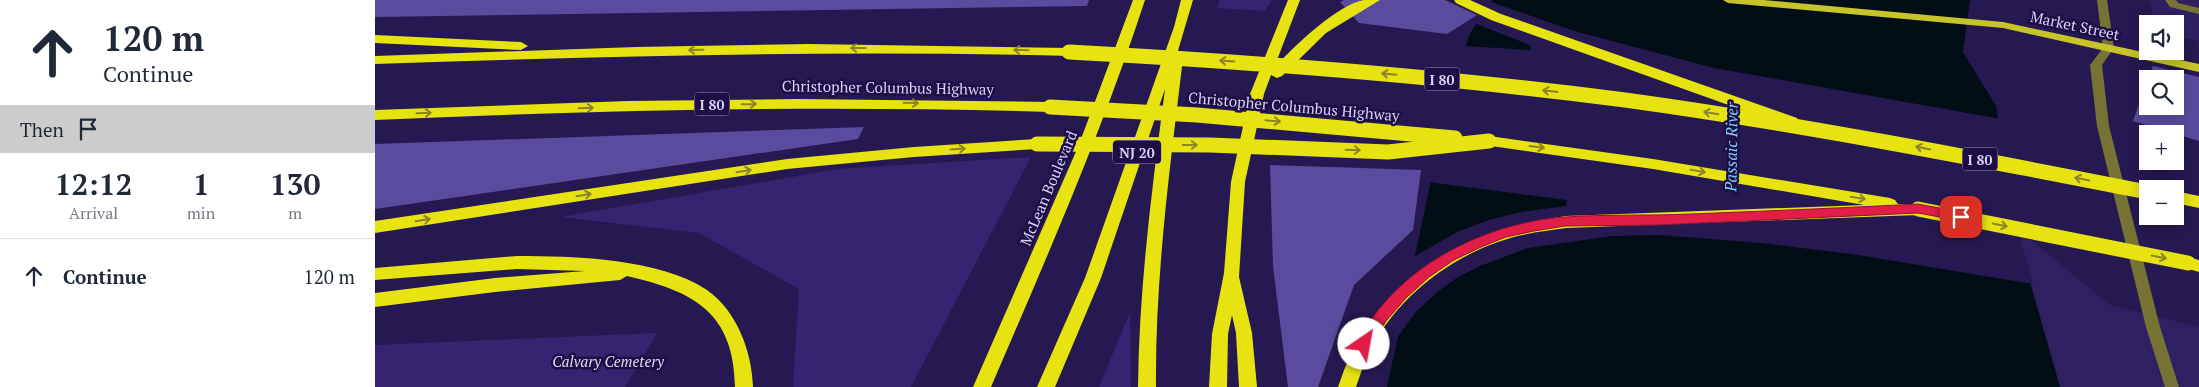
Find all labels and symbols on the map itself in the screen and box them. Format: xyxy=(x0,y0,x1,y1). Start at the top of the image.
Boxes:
street label: Market Street xyxy=(2029,6,2122,44)
one-way arrow xyxy=(850,43,866,53)
one-way arrow xyxy=(688,45,704,55)
one-way arrow xyxy=(1013,46,1029,55)
one-way arrow xyxy=(1219,56,1235,65)
road number: I 80 xyxy=(1425,68,1459,90)
one-way arrow xyxy=(1381,69,1397,79)
street label: Christopher Columbus Highway xyxy=(782,75,995,99)
one-way arrow xyxy=(1543,86,1559,96)
street label: Christopher Columbus Highway xyxy=(1187,87,1401,125)
road number: I 80 xyxy=(695,92,729,116)
one-way arrow xyxy=(740,99,756,109)
one-way arrow xyxy=(903,99,919,108)
water label: Passaic River xyxy=(1719,101,1743,193)
one-way arrow xyxy=(578,103,594,112)
one-way arrow xyxy=(1704,108,1720,118)
one-way arrow xyxy=(415,109,431,118)
one-way arrow xyxy=(1265,117,1281,126)
street label: McLean Boulevard xyxy=(1015,127,1081,249)
road number: NJ 20 xyxy=(1113,140,1161,163)
one-way arrow xyxy=(1182,140,1198,150)
one-way arrow xyxy=(1529,143,1545,153)
one-way arrow xyxy=(1915,143,1931,152)
one-way arrow xyxy=(950,144,966,153)
one-way arrow xyxy=(1345,146,1361,155)
road number: I 80 xyxy=(1963,148,1997,170)
one-way arrow xyxy=(736,165,752,175)
one-way arrow xyxy=(1689,166,1705,176)
one-way arrow xyxy=(2075,174,2091,183)
one-way arrow xyxy=(575,190,591,200)
one-way arrow xyxy=(1850,193,1866,203)
pin xyxy=(1940,196,1982,238)
one-way arrow xyxy=(415,214,431,224)
one-way arrow xyxy=(1992,220,2008,230)
one-way arrow xyxy=(2151,253,2167,262)
position arrow xyxy=(1337,317,1389,369)
park label: Calvary Cemetery xyxy=(552,351,665,371)

